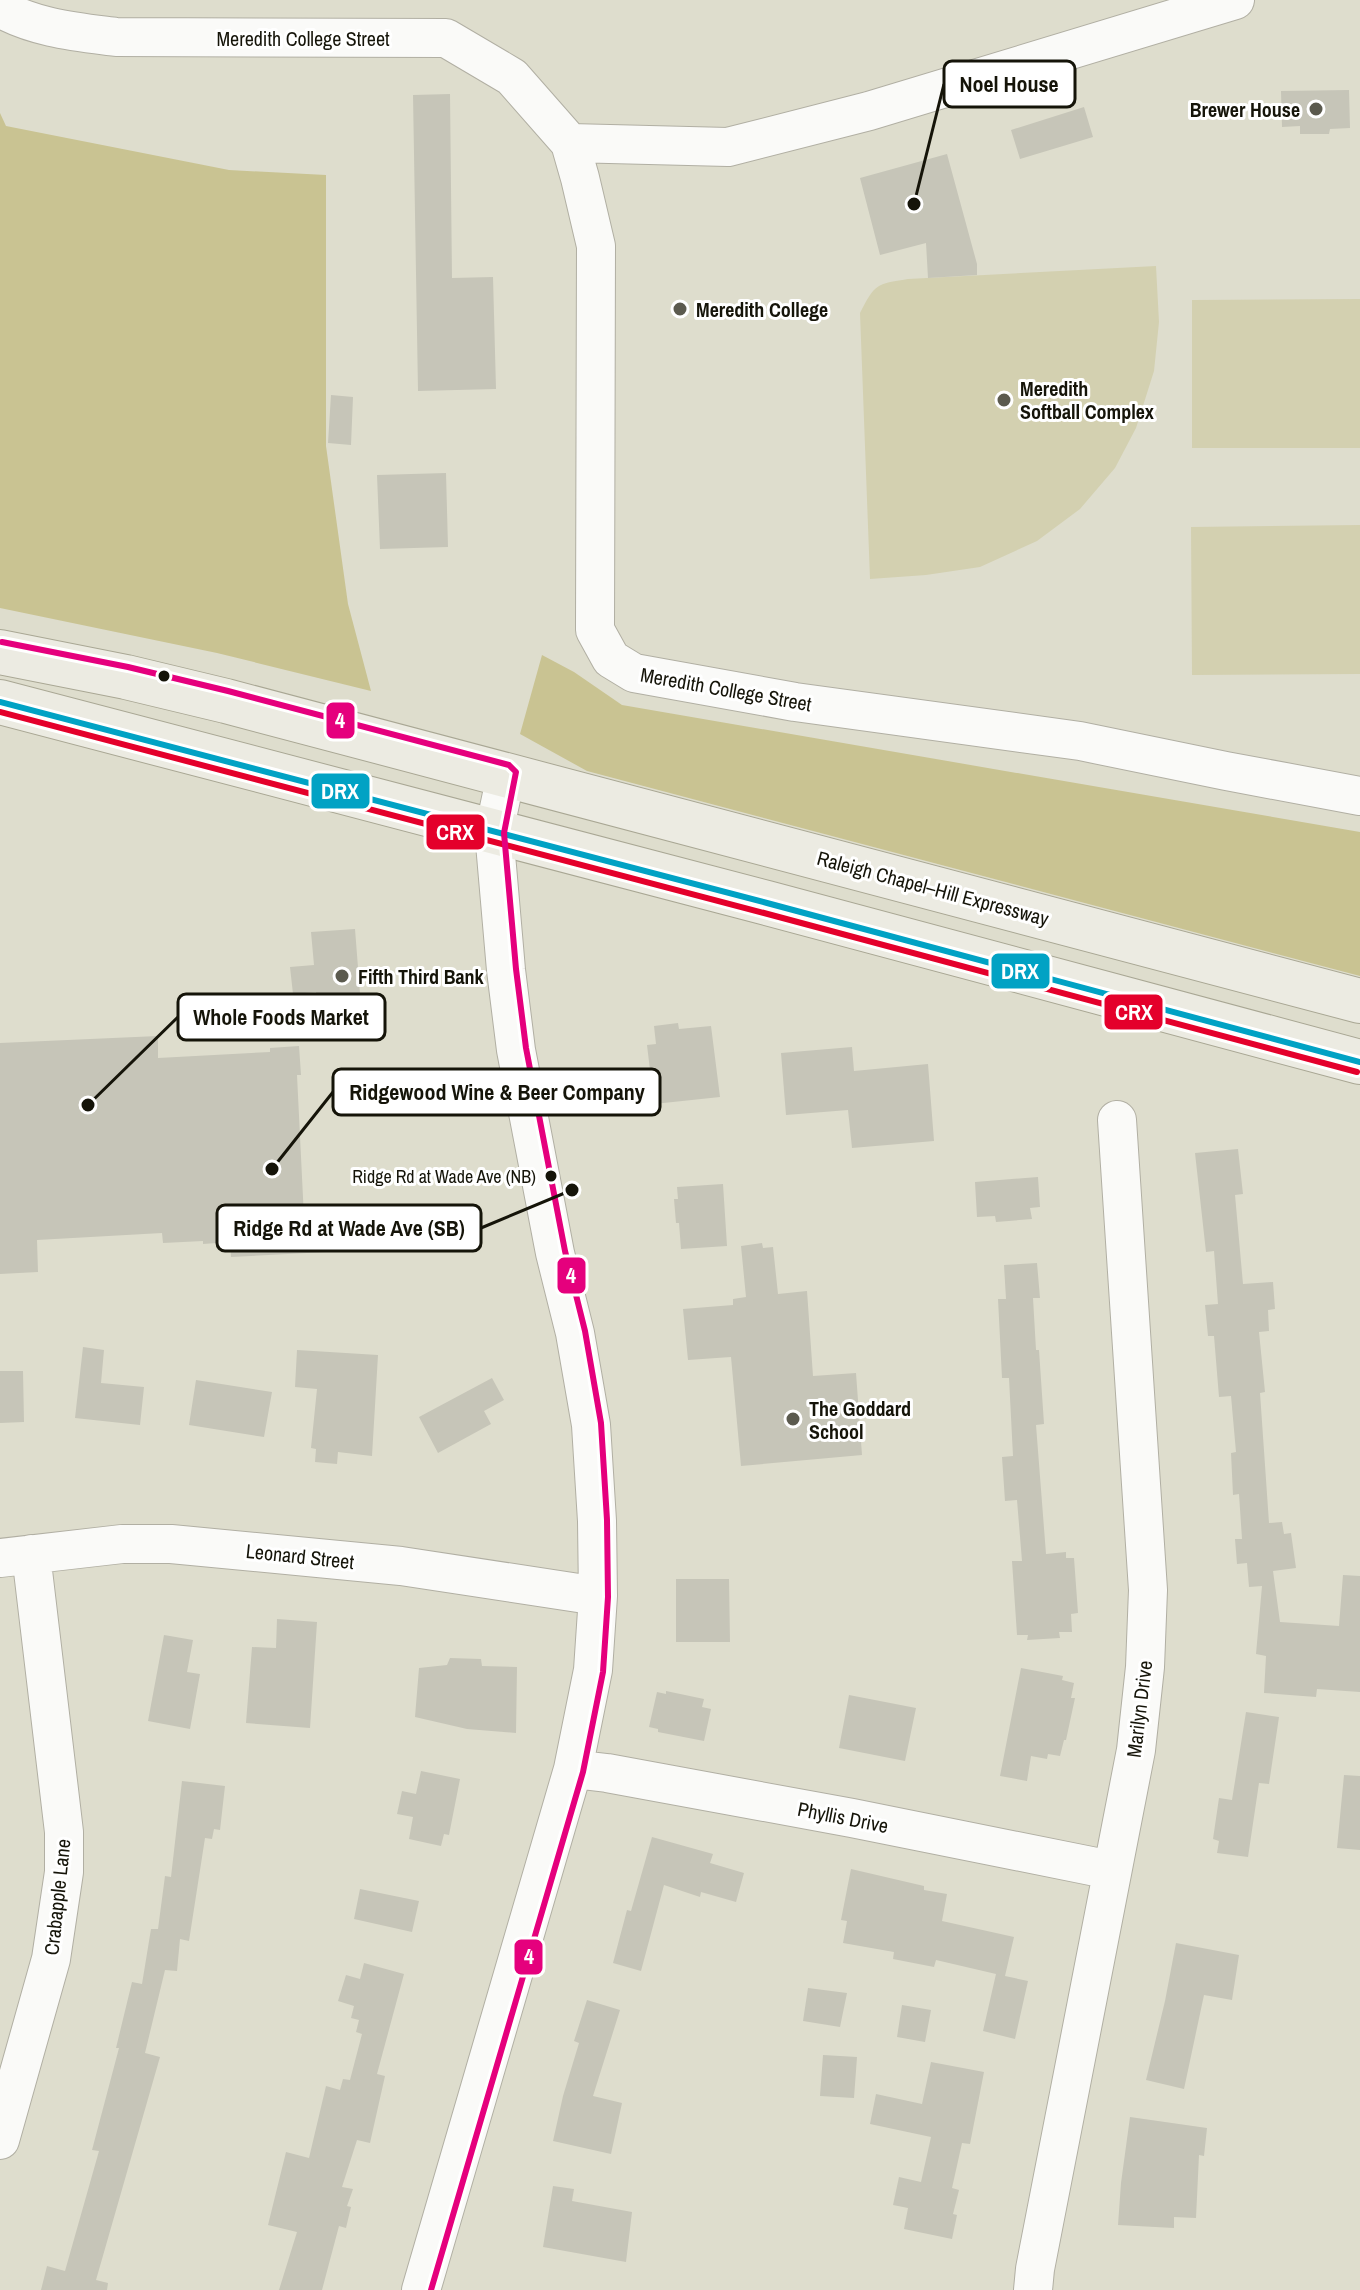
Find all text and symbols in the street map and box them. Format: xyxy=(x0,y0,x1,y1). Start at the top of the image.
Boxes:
street label: Meredith College Street xyxy=(216,25,390,52)
callout: Noel House xyxy=(944,61,1075,107)
text: Noel House xyxy=(959,69,1059,99)
place label: Brewer House xyxy=(1190,96,1300,123)
marker: Brewer House xyxy=(1307,100,1325,118)
place label: Meredith College xyxy=(696,296,828,323)
marker: Meredith College xyxy=(671,300,689,318)
place label: Meredith Softball Complex xyxy=(1020,375,1155,425)
marker: Meredith Softball Complex xyxy=(995,391,1013,409)
street label: Meredith College Street xyxy=(638,661,814,717)
unlabelled marker xyxy=(156,668,172,684)
line badge: 4 xyxy=(325,701,356,740)
text: 4 xyxy=(335,705,345,735)
line badge: DRX xyxy=(310,772,371,810)
text: DRX xyxy=(321,776,360,806)
line badge: CRX xyxy=(425,813,486,851)
text: CRX xyxy=(436,817,475,847)
street label: Raleigh Chapel–Hill Expressway xyxy=(814,844,1053,932)
line badge: DRX xyxy=(990,952,1051,990)
text: DRX xyxy=(1001,956,1040,986)
place label: Fifth Third Bank xyxy=(358,963,485,990)
marker: Fifth Third Bank xyxy=(333,967,351,985)
line badge: CRX xyxy=(1103,993,1164,1031)
callout: Whole Foods Market xyxy=(178,994,385,1040)
text: CRX xyxy=(1115,997,1154,1027)
text: Whole Foods Market xyxy=(193,1002,369,1032)
callout: Ridgewood Wine & Beer Company xyxy=(333,1069,660,1115)
text: Ridgewood Wine & Beer Company xyxy=(349,1077,645,1107)
place label: Ridge Rd at Wade Ave (NB) xyxy=(352,1164,536,1189)
marker: Ridge Rd at Wade Ave (NB) xyxy=(543,1168,559,1184)
callout: Ridge Rd at Wade Ave (SB) xyxy=(217,1205,481,1251)
text: Ridge Rd at Wade Ave (SB) xyxy=(233,1213,465,1243)
line badge: 4 xyxy=(556,1256,587,1295)
text: 4 xyxy=(566,1260,576,1290)
place label: The Goddard School xyxy=(809,1395,911,1445)
marker: The Goddard School xyxy=(784,1410,802,1428)
street label: Leonard Street xyxy=(245,1537,356,1575)
street label: Marilyn Drive xyxy=(1120,1659,1158,1759)
street label: Phyllis Drive xyxy=(795,1795,891,1839)
street label: Crabapple Lane xyxy=(37,1838,77,1956)
line badge: 4 xyxy=(513,1938,544,1976)
text: 4 xyxy=(524,1941,534,1971)

